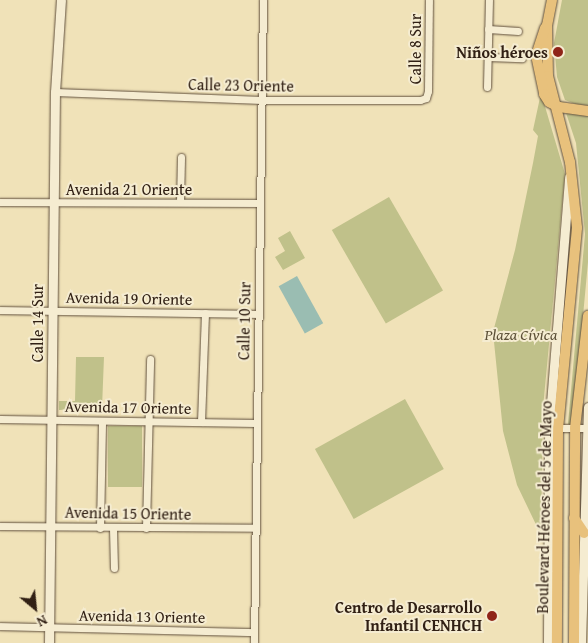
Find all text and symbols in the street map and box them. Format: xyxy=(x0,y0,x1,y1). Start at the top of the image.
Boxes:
street label: Calle 8 Sur xyxy=(405,14,425,84)
place label: Niños héroes xyxy=(456,42,548,62)
marker: Niños héroes xyxy=(552,46,564,58)
street label: Calle 23 Oriente xyxy=(188,74,294,96)
street label: Avenida 21 Oriente xyxy=(66,179,192,199)
street label: Calle 10 Sur xyxy=(234,282,254,360)
street label: Calle 14 Sur xyxy=(27,284,47,362)
street label: Avenida 19 Oriente xyxy=(66,287,192,309)
park label: Plaza Cívica xyxy=(485,324,557,344)
street label: Avenida 17 Oriente xyxy=(65,396,191,418)
street label: Boulevard Héroes del 5 de Mayo xyxy=(533,400,555,614)
street label: Avenida 15 Oriente xyxy=(65,502,191,524)
north arrow xyxy=(10,583,60,633)
place label: Centro de Desarrollo Infantil CENHCH xyxy=(335,597,482,635)
street label: Avenida 13 Oriente xyxy=(79,605,205,627)
text: N xyxy=(33,610,51,632)
marker: Centro de Desarrollo Infantil CENHCH xyxy=(486,610,498,622)

